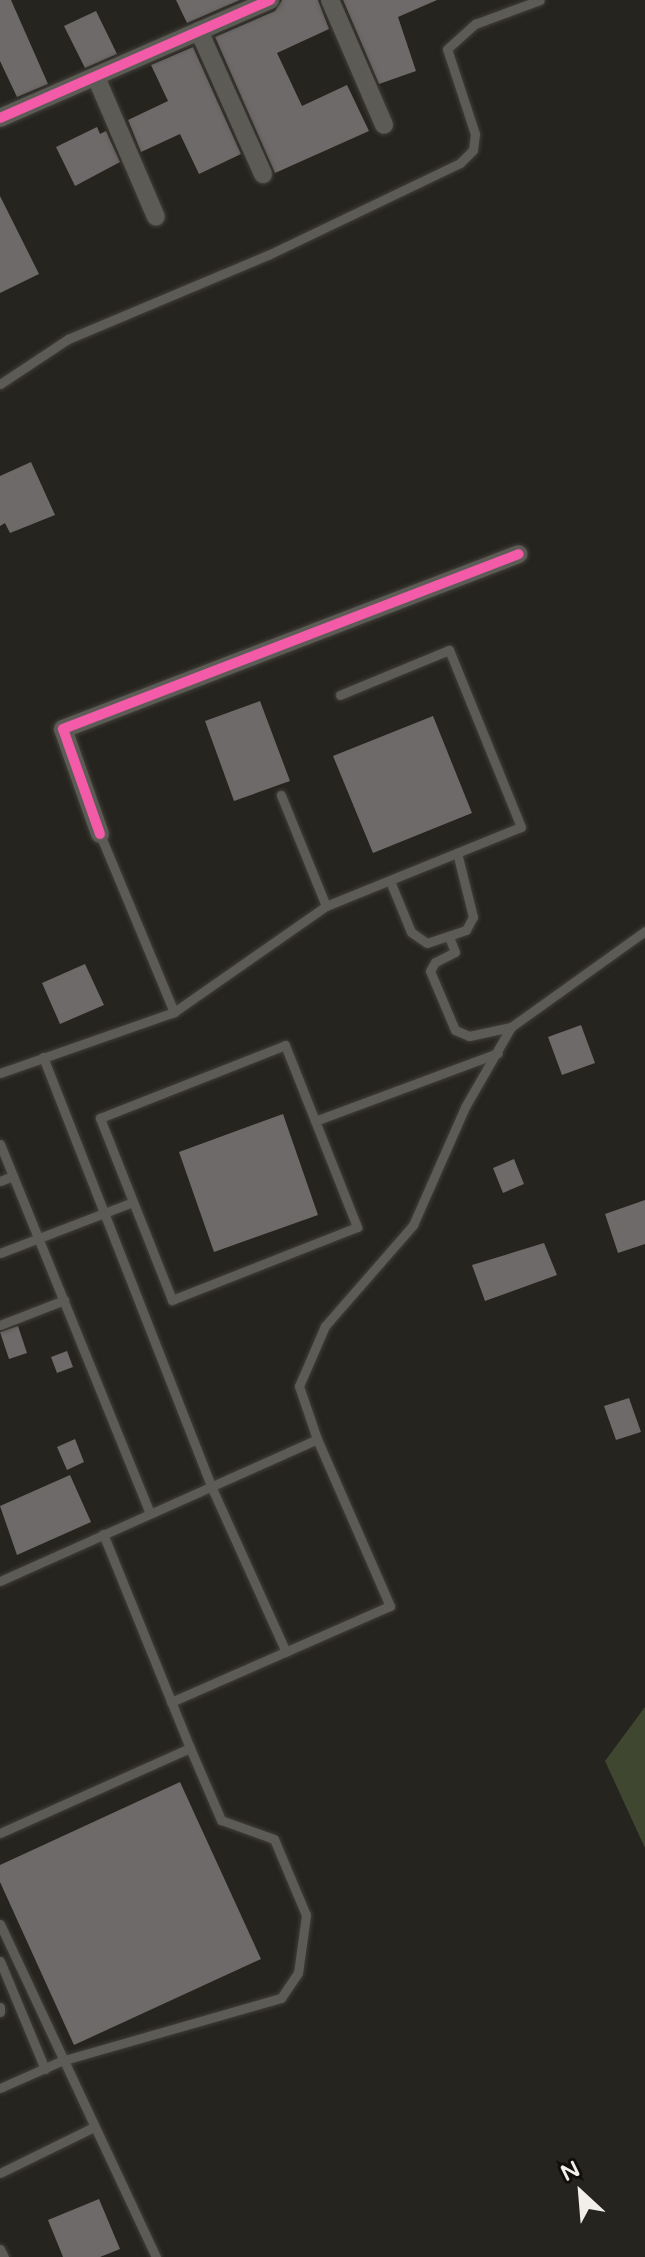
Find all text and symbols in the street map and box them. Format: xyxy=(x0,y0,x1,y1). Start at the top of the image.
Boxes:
north arrow xyxy=(541,2153,621,2233)
text: N xyxy=(557,2156,584,2187)

